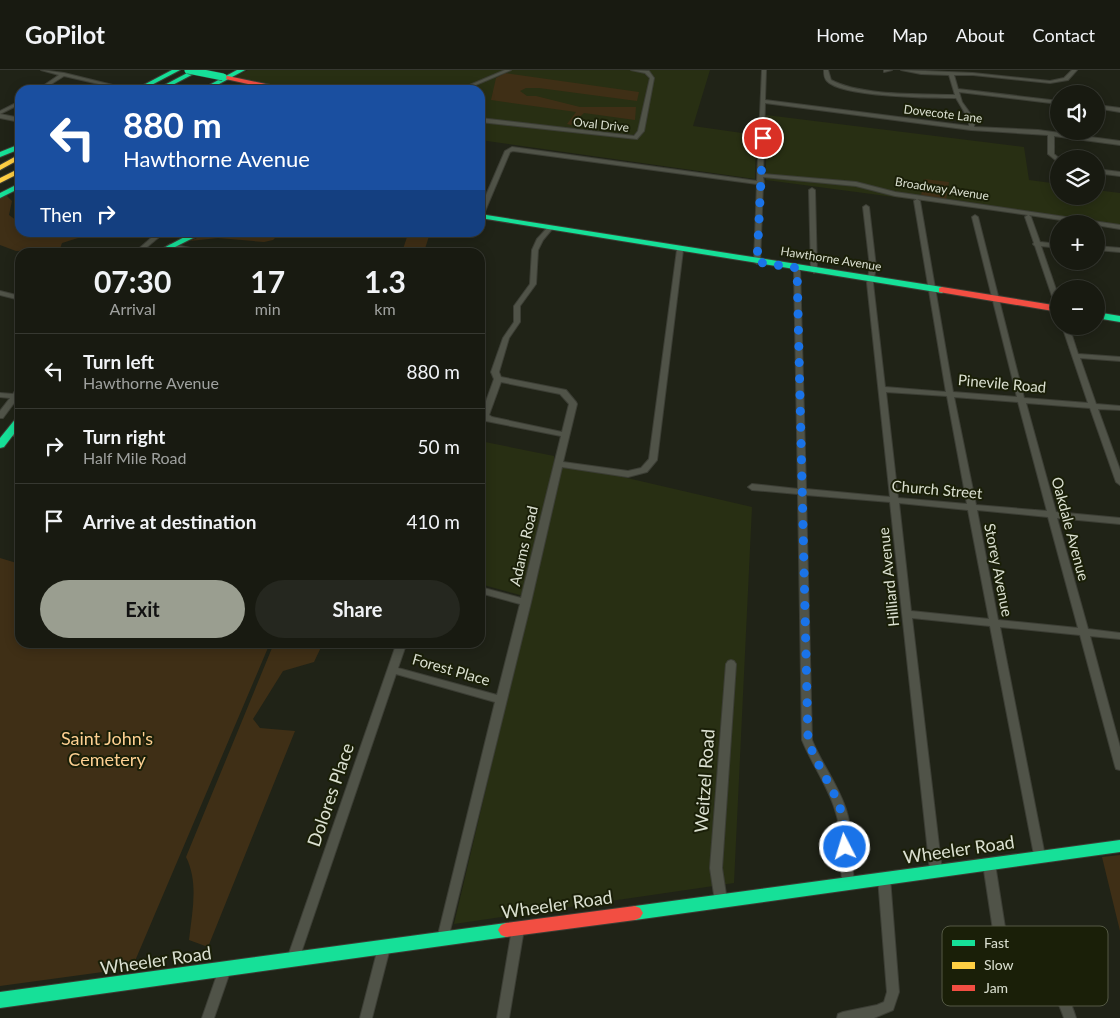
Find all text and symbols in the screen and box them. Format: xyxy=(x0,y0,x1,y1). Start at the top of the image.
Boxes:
text: GoPilot xyxy=(25,20,105,49)
text: Home xyxy=(816,24,864,46)
text: Map xyxy=(892,24,928,46)
text: About xyxy=(956,24,1005,46)
text: Contact xyxy=(1033,24,1095,46)
map controls xyxy=(1050,85,1105,335)
button: sound xyxy=(1050,85,1105,140)
street label: Dovecote Lane xyxy=(903,101,983,126)
text: 880 m xyxy=(123,103,222,145)
icon: left xyxy=(40,105,105,170)
street label: Oval Drive xyxy=(572,114,630,135)
pin xyxy=(742,117,784,159)
icon: arrive xyxy=(749,124,777,152)
text: Hawthorne Avenue xyxy=(123,145,310,172)
button: layers xyxy=(1050,150,1105,205)
street label: Broadway Avenue xyxy=(894,174,990,203)
icon: right xyxy=(92,200,120,228)
text: Then xyxy=(40,203,82,226)
button: + xyxy=(1050,215,1105,270)
street label: Hawthorne Avenue xyxy=(780,243,883,274)
text: 07:30 xyxy=(94,263,171,299)
text: 17 xyxy=(250,263,285,299)
text: 1.3 xyxy=(364,263,406,299)
button: − xyxy=(1050,280,1105,335)
text: Arrival xyxy=(110,299,156,318)
text: min xyxy=(255,299,281,318)
text: km xyxy=(374,299,396,318)
text: Turn left xyxy=(83,350,154,373)
icon: left xyxy=(40,357,68,385)
text: 880 m xyxy=(406,360,460,383)
street label: Pinevile Road xyxy=(957,370,1047,396)
text: Hawthorne Avenue xyxy=(83,373,219,392)
text: Turn right xyxy=(83,425,165,448)
icon: right xyxy=(40,432,68,460)
text: 50 m xyxy=(417,435,460,458)
text: Half Mile Road xyxy=(83,448,187,467)
street label: Oakdale Avenue xyxy=(1048,475,1094,583)
street label: Church Street xyxy=(891,476,984,502)
street label: Adams Road xyxy=(505,504,541,588)
icon: arrive xyxy=(40,507,68,535)
text: Arrive at destination xyxy=(83,510,256,533)
text: 410 m xyxy=(406,510,460,533)
street label: Storey Avenue xyxy=(981,522,1017,618)
street label: Hilliard Avenue xyxy=(874,527,902,628)
button: Exit xyxy=(40,580,245,638)
button: Share xyxy=(255,580,460,638)
street label: Forest Place xyxy=(410,649,492,689)
park label: Saint John's Cemetery xyxy=(61,727,153,770)
street label: Weitzel Road xyxy=(689,728,719,834)
street label: Dolores Place xyxy=(302,740,358,849)
position arrow xyxy=(818,820,870,872)
street label: Wheeler Road xyxy=(902,830,1016,868)
street label: Wheeler Road xyxy=(500,885,614,923)
legend xyxy=(942,926,1108,1006)
text: Fast xyxy=(984,934,1009,951)
street label: Wheeler Road xyxy=(99,941,213,979)
text: Slow xyxy=(984,956,1014,973)
text: Jam xyxy=(984,979,1008,996)

